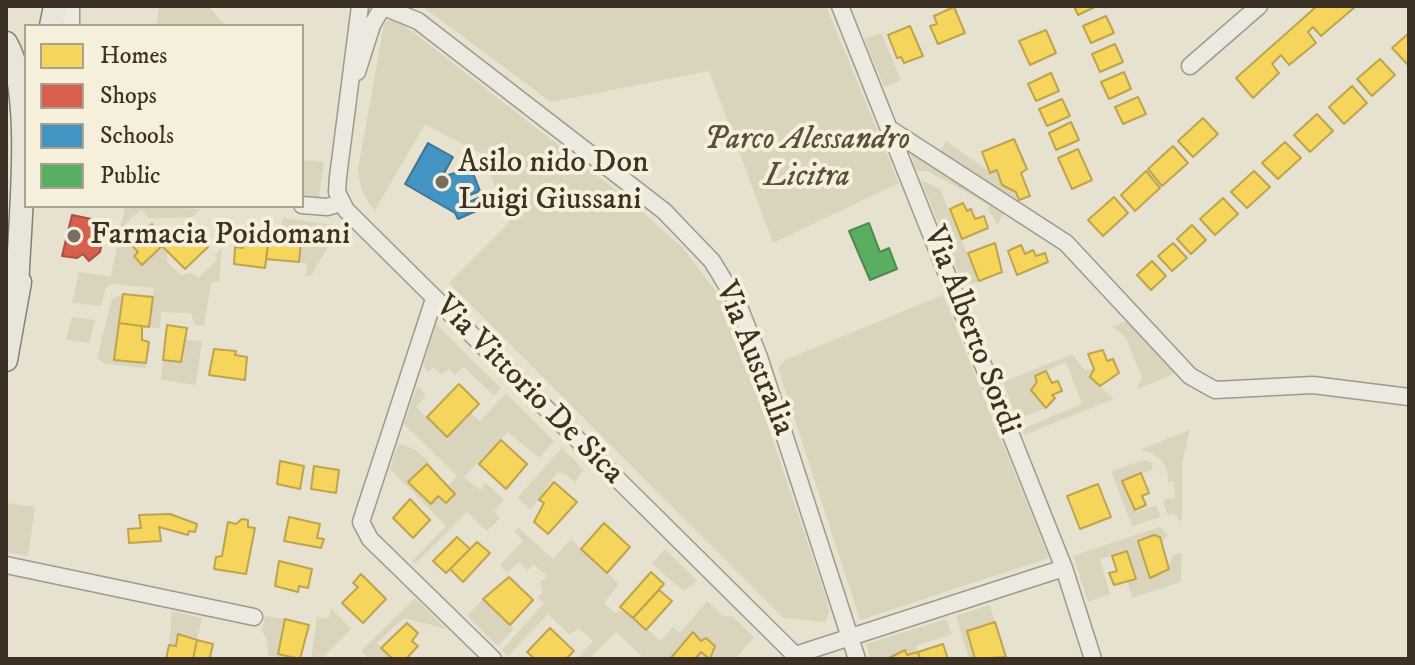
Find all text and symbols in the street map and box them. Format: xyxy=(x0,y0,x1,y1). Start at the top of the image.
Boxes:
legend xyxy=(24,24,304,208)
text: Homes xyxy=(100,41,167,71)
text: Shops xyxy=(100,81,157,111)
text: Schools xyxy=(100,121,174,151)
park label: Parco Alessandro Licitra xyxy=(704,122,910,197)
place label: Asilo nido Don Luigi Giussani xyxy=(458,145,649,220)
text: Public xyxy=(100,161,160,191)
marker: Asilo nido Don Luigi Giussani xyxy=(433,173,451,191)
place label: Farmacia Poidomani xyxy=(90,217,350,255)
street label: Via Alberto Sordi xyxy=(913,222,1027,440)
marker: Farmacia Poidomani xyxy=(65,227,83,245)
street label: Via Australia xyxy=(705,277,801,441)
street label: Via Vittorio De Sica xyxy=(425,288,631,494)

